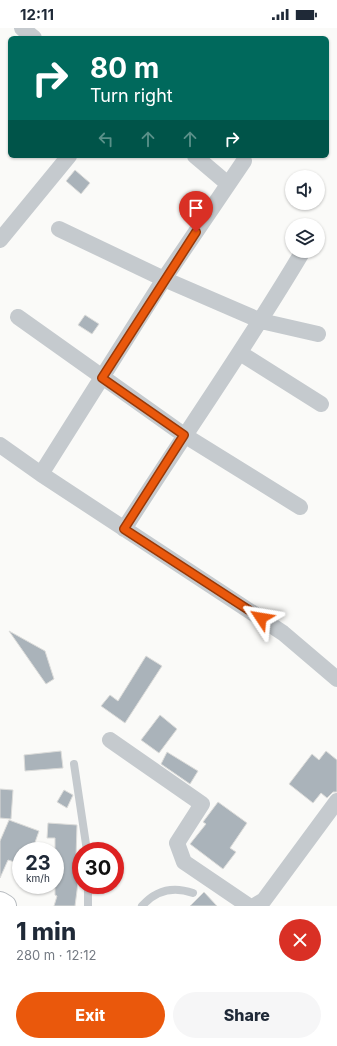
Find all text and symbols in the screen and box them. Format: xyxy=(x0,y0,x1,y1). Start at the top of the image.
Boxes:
text: 12:11 xyxy=(20,5,54,24)
text: 80 m xyxy=(90,51,159,85)
icon: right xyxy=(24,52,76,104)
text: Turn right xyxy=(90,85,173,106)
icon: left xyxy=(95,128,117,150)
icon: ahead xyxy=(137,128,159,150)
icon: ahead xyxy=(179,128,201,150)
icon: right xyxy=(221,128,243,150)
map controls xyxy=(285,170,325,258)
button: sound xyxy=(285,170,325,210)
pin xyxy=(179,191,213,232)
icon: arrive xyxy=(185,197,207,219)
button: layers xyxy=(285,218,325,258)
position arrow xyxy=(240,597,282,639)
speed limit sign: 30 xyxy=(72,842,124,894)
text: 23 xyxy=(25,851,51,875)
text: km/h xyxy=(26,872,50,884)
text: 1 min xyxy=(16,917,76,946)
button: close xyxy=(279,919,321,961)
text: 280 m · 12:12 xyxy=(16,947,96,963)
button: Exit xyxy=(16,992,165,1038)
button: Share xyxy=(173,992,321,1038)

